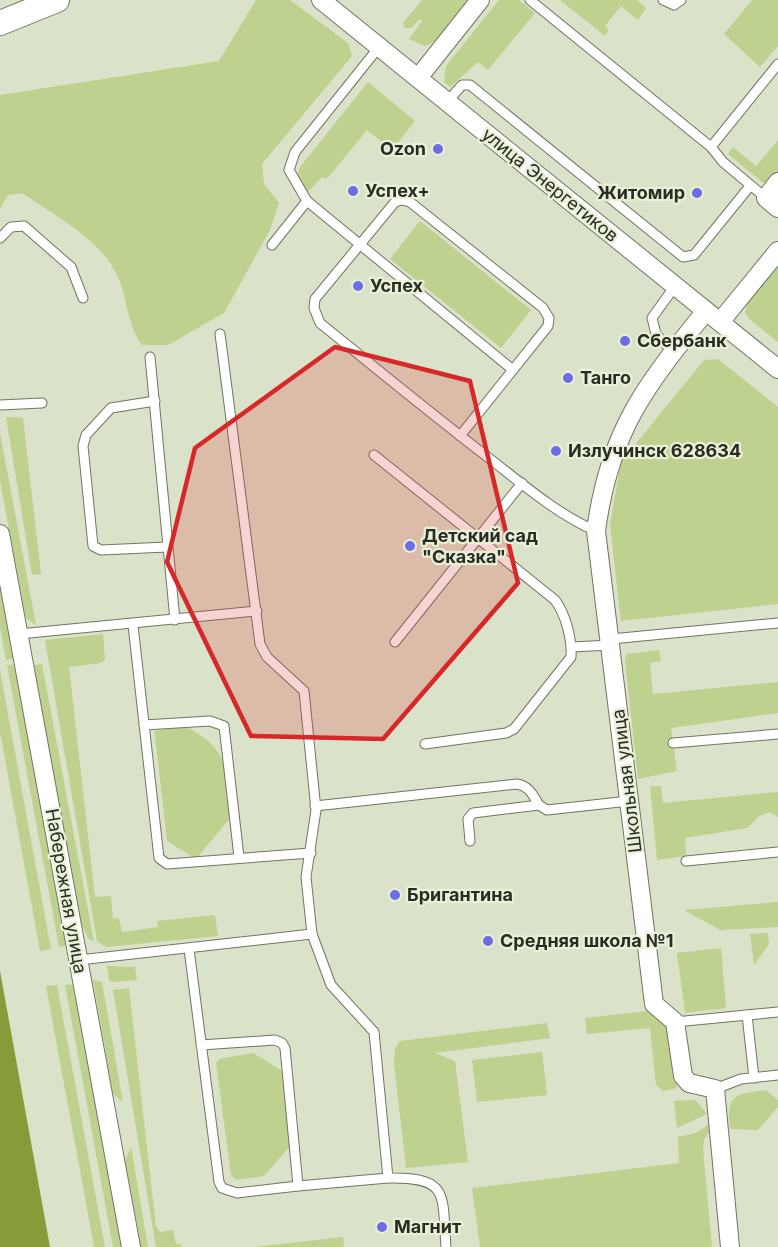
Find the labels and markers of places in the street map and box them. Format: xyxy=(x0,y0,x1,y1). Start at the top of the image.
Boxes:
place label: Ozon xyxy=(380,138,426,159)
marker: Ozon xyxy=(431,142,445,156)
place label: Успех+ xyxy=(365,180,430,201)
place label: Житомир xyxy=(598,182,685,203)
marker: Успех+ xyxy=(346,184,360,198)
marker: Житомир xyxy=(690,186,704,200)
place label: Успех xyxy=(370,275,424,296)
marker: Успех xyxy=(351,279,365,293)
place label: Сбербанк xyxy=(637,330,727,351)
marker: Сбербанк xyxy=(618,334,632,348)
place label: Танго xyxy=(580,367,631,388)
marker: Танго xyxy=(561,371,575,385)
place label: Излучинск 628634 xyxy=(568,440,741,461)
marker: Излучинск 628634 xyxy=(549,444,563,458)
place label: Детский сад "Сказка" xyxy=(422,525,538,567)
marker: Детский сад "Сказка" xyxy=(403,539,417,553)
place label: Бригантина xyxy=(407,884,513,905)
marker: Бригантина xyxy=(388,888,402,902)
place label: Средняя школа №1 xyxy=(500,930,673,951)
marker: Средняя школа №1 xyxy=(481,934,495,948)
place label: Магнит xyxy=(394,1216,461,1237)
marker: Магнит xyxy=(375,1220,389,1234)

